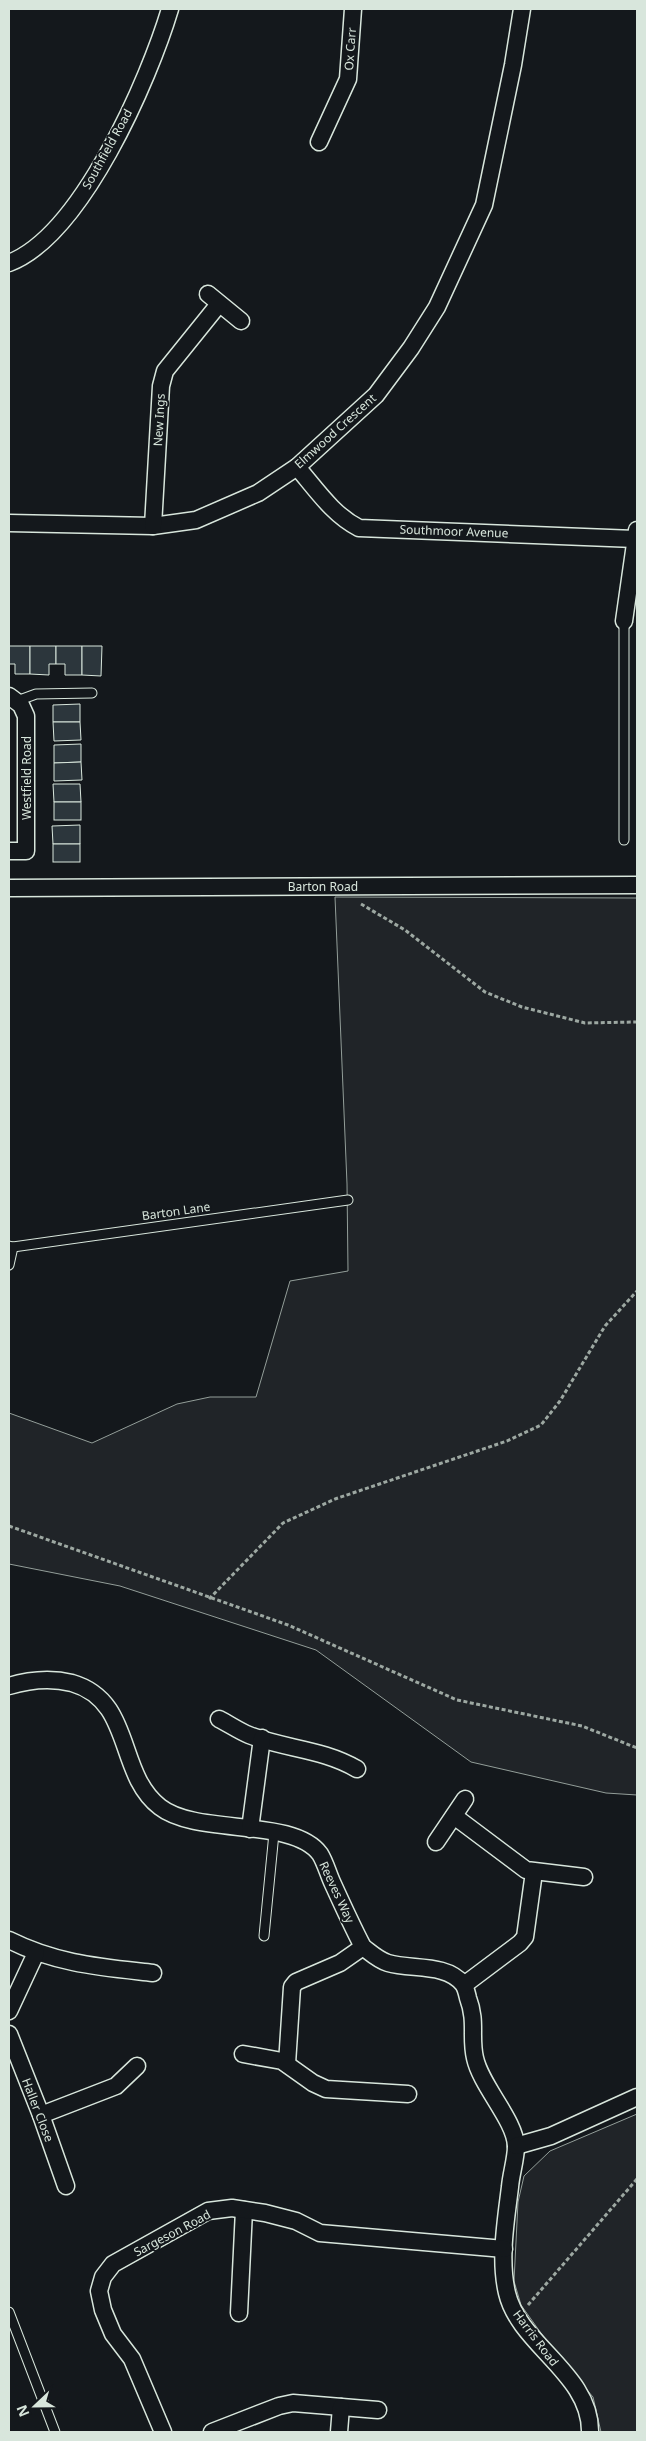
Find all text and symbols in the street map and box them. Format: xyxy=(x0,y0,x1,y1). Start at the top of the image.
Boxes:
street label: Ox Carr xyxy=(340,27,360,71)
street label: Southfield Road xyxy=(78,106,136,192)
street label: Elmwood Crescent xyxy=(290,389,380,472)
street label: New Ings xyxy=(149,393,169,447)
street label: Southmoor Avenue xyxy=(399,521,509,541)
street label: Westfield Road xyxy=(18,736,35,820)
street label: Barton Road xyxy=(288,878,358,895)
street label: Barton Lane xyxy=(141,1198,211,1224)
street label: Reeves Way xyxy=(315,1858,359,1926)
street label: Haller Close xyxy=(18,2076,58,2145)
street label: Sargeson Road xyxy=(131,2206,213,2260)
street label: Harris Road xyxy=(509,2306,563,2370)
north arrow xyxy=(10,2381,60,2431)
text: N xyxy=(12,2402,33,2420)

